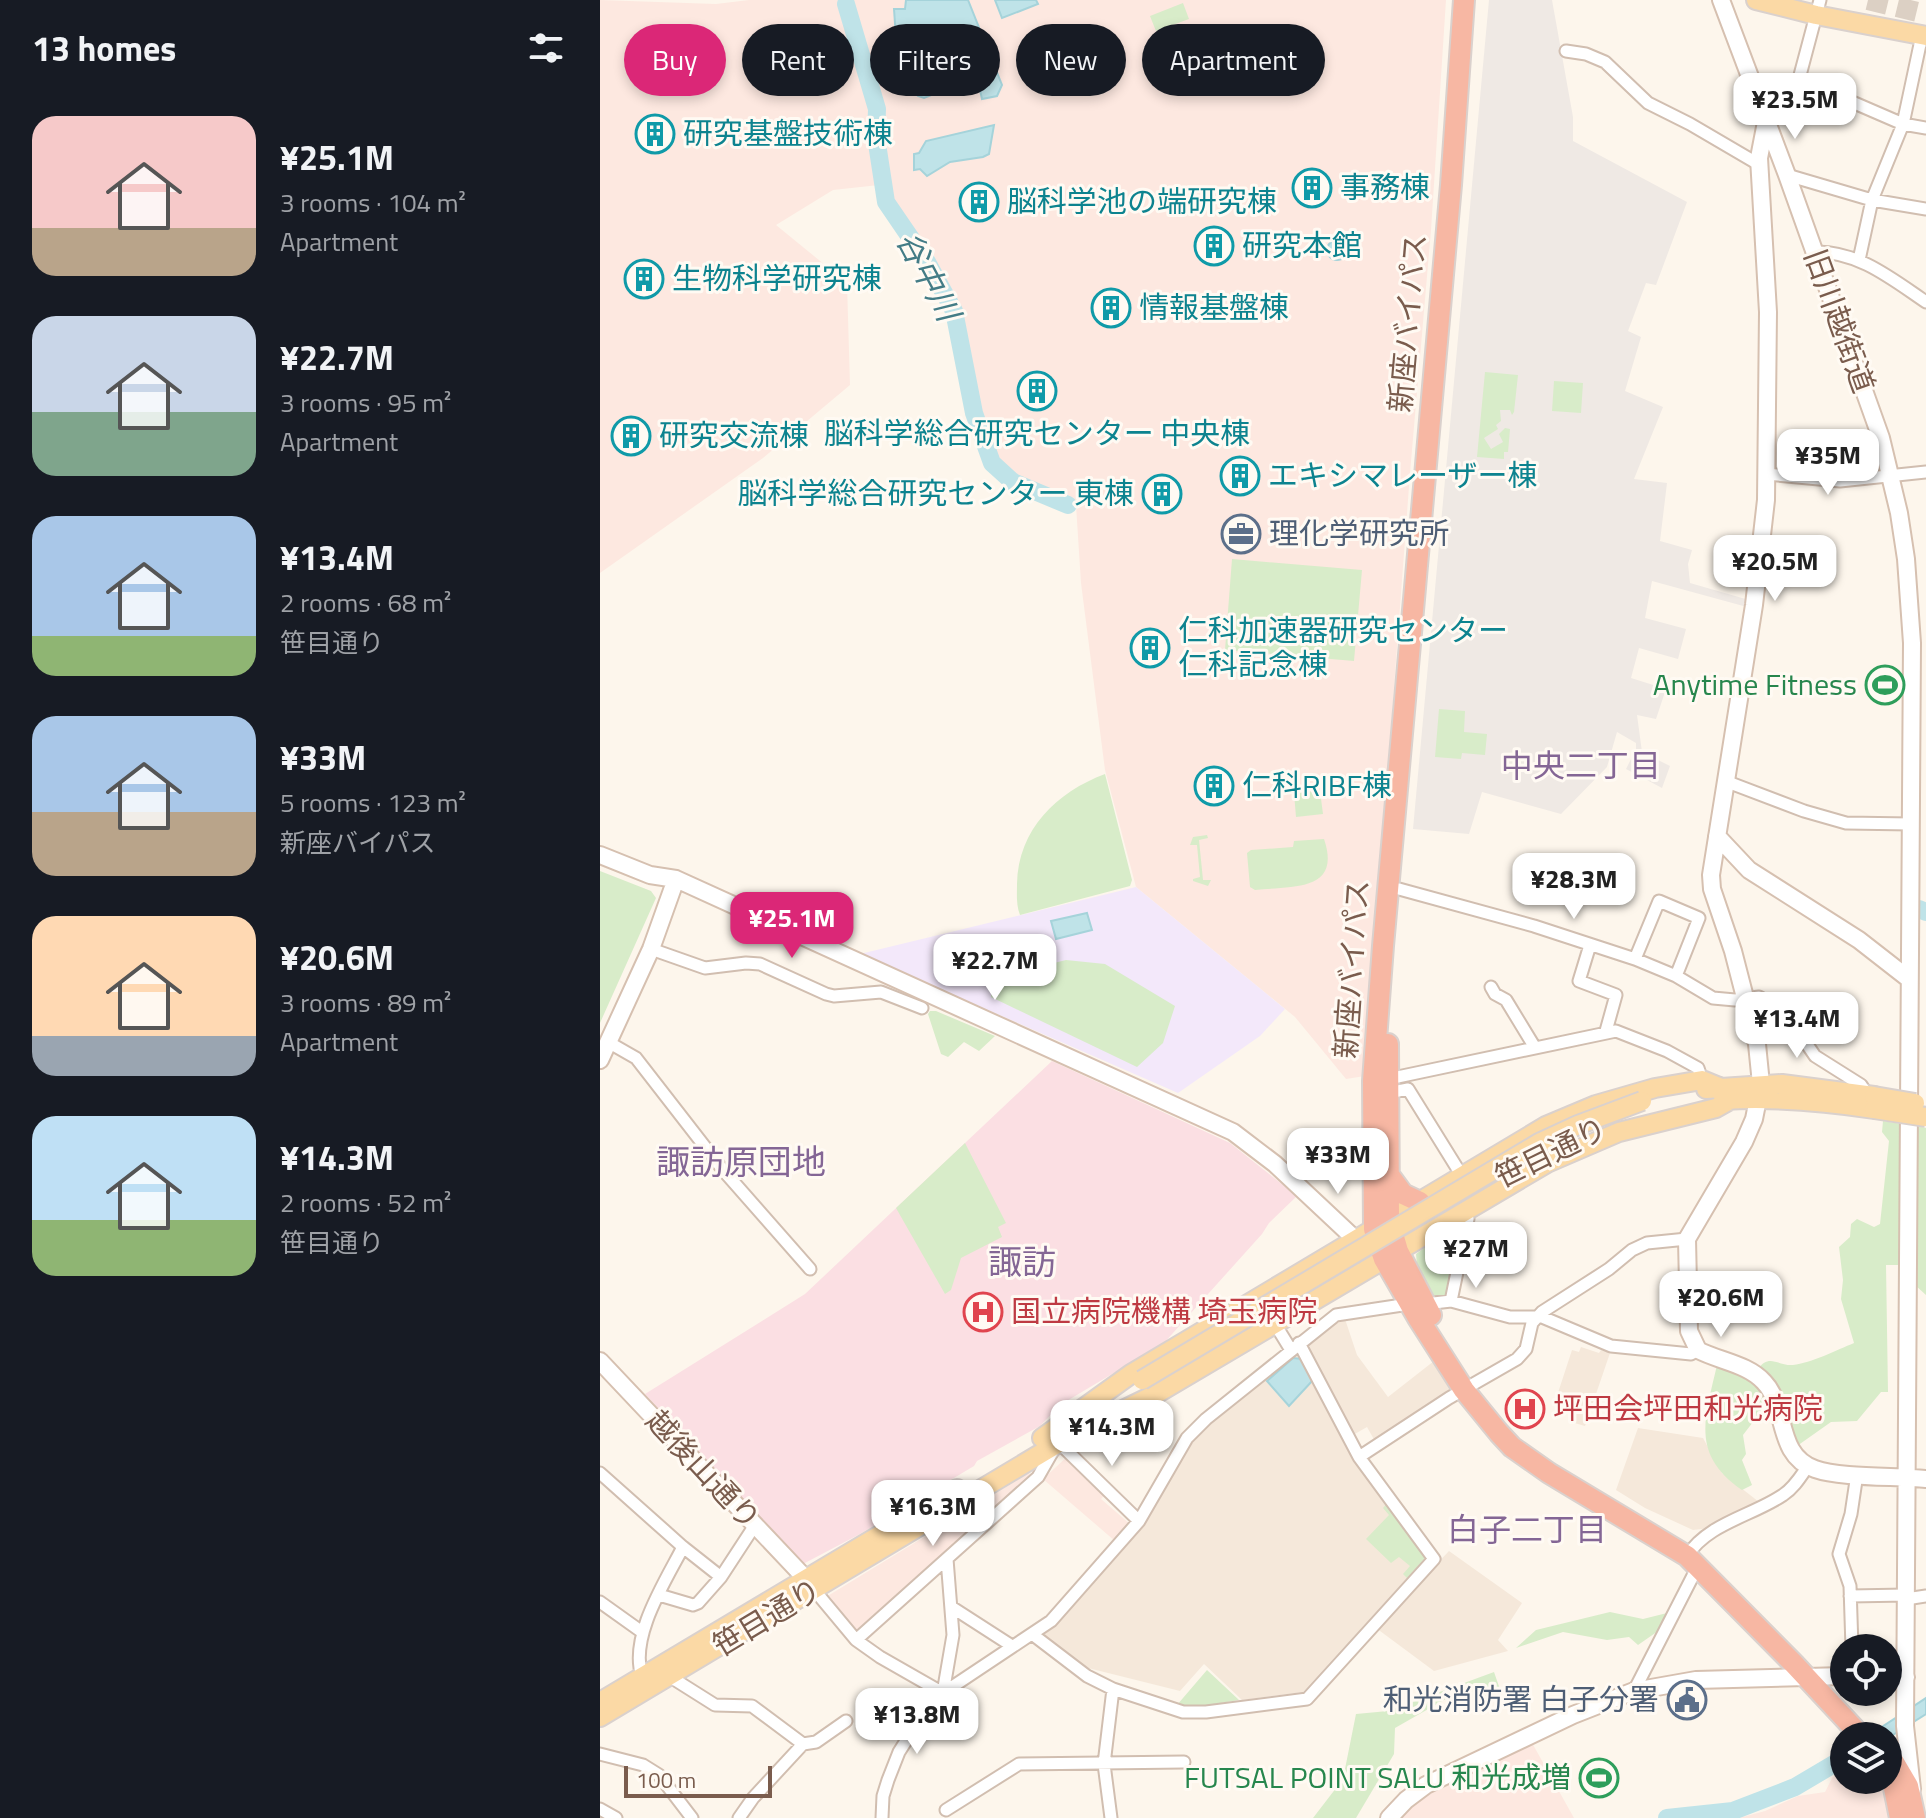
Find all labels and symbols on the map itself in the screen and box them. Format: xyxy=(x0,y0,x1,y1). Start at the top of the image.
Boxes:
pin: ¥23.5M xyxy=(1730,73,1860,141)
place label: 研究基盤技術棟 xyxy=(683,110,893,156)
building icon: 研究基盤技術棟 xyxy=(634,113,676,155)
place label: 事務棟 xyxy=(1340,164,1430,210)
building icon: 事務棟 xyxy=(1291,167,1333,209)
place label: 脳科学池の端研究棟 xyxy=(1007,178,1277,224)
building icon: 脳科学池の端研究棟 xyxy=(958,181,1000,223)
water label: 谷中川 xyxy=(885,222,974,332)
place label: 研究本館 xyxy=(1242,222,1362,268)
building icon: 研究本館 xyxy=(1193,225,1235,267)
street label: 新座バイパス xyxy=(1376,232,1438,414)
street label: 旧川越街道 xyxy=(1793,242,1887,399)
place label: 生物科学研究棟 xyxy=(672,255,882,301)
building icon: 生物科学研究棟 xyxy=(623,258,665,300)
place label: 情報基盤棟 xyxy=(1139,284,1289,330)
building icon: 情報基盤棟 xyxy=(1090,287,1132,329)
building icon: 脳科学総合研究センター 中央棟 xyxy=(1016,370,1058,412)
place label: 脳科学総合研究センター 中央棟 xyxy=(824,410,1250,456)
place label: 研究交流棟 xyxy=(659,412,809,458)
building icon: 研究交流棟 xyxy=(610,415,652,457)
pin: ¥35M xyxy=(1781,429,1875,497)
place label: エキシマレーザー棟 xyxy=(1268,452,1537,498)
building icon: エキシマレーザー棟 xyxy=(1219,455,1261,497)
place label: 脳科学総合研究センター 東棟 xyxy=(737,470,1134,516)
building icon: 脳科学総合研究センター 東棟 xyxy=(1141,473,1183,515)
place label: 理化学研究所 xyxy=(1269,510,1449,556)
office icon: 理化学研究所 xyxy=(1220,513,1262,555)
pin: ¥20.5M xyxy=(1710,535,1840,603)
place label: 仁科加速器研究センター 仁科記念棟 xyxy=(1178,607,1508,687)
building icon: 仁科加速器研究センター 仁科記念棟 xyxy=(1129,627,1171,669)
place label: Anytime Fitness xyxy=(1653,661,1857,707)
sports icon: Anytime Fitness xyxy=(1864,664,1906,706)
district label: 中央二丁目 xyxy=(1501,741,1661,789)
place label: 仁科RIBF棟 xyxy=(1242,762,1392,808)
building icon: 仁科RIBF棟 xyxy=(1193,765,1235,807)
pin: ¥28.3M xyxy=(1509,853,1639,921)
street label: 新座バイパス xyxy=(1322,878,1380,1060)
pin: ¥25.1M xyxy=(727,892,857,960)
pin: ¥22.7M xyxy=(930,934,1060,1002)
pin: ¥13.4M xyxy=(1732,992,1862,1060)
street label: 笹目通り xyxy=(1487,1105,1615,1199)
pin: ¥33M xyxy=(1291,1128,1385,1196)
district label: 諏訪原団地 xyxy=(656,1135,826,1187)
pin: ¥27M xyxy=(1429,1222,1523,1290)
district label: 諏訪 xyxy=(988,1235,1056,1287)
pin: ¥20.6M xyxy=(1656,1271,1786,1339)
place label: 国立病院機構 埼玉病院 xyxy=(1011,1288,1318,1334)
hospital icon: 国立病院機構 埼玉病院 xyxy=(962,1291,1004,1333)
place label: 坪田会坪田和光病院 xyxy=(1553,1385,1823,1431)
hospital icon: 坪田会坪田和光病院 xyxy=(1504,1388,1546,1430)
street label: 越後山通り xyxy=(636,1399,772,1540)
pin: ¥14.3M xyxy=(1047,1400,1177,1468)
pin: ¥16.3M xyxy=(868,1480,998,1548)
district label: 白子二丁目 xyxy=(1447,1505,1607,1553)
street label: 笹目通り xyxy=(703,1567,830,1668)
place label: 和光消防署 白子分署 xyxy=(1382,1676,1659,1722)
public building icon: 和光消防署 白子分署 xyxy=(1666,1679,1708,1721)
pin: ¥13.8M xyxy=(852,1688,982,1756)
place label: FUTSAL POINT SALU 和光成増 xyxy=(1184,1754,1571,1800)
sports icon: FUTSAL POINT SALU 和光成増 xyxy=(1578,1757,1620,1799)
scale bar xyxy=(624,1762,772,1798)

